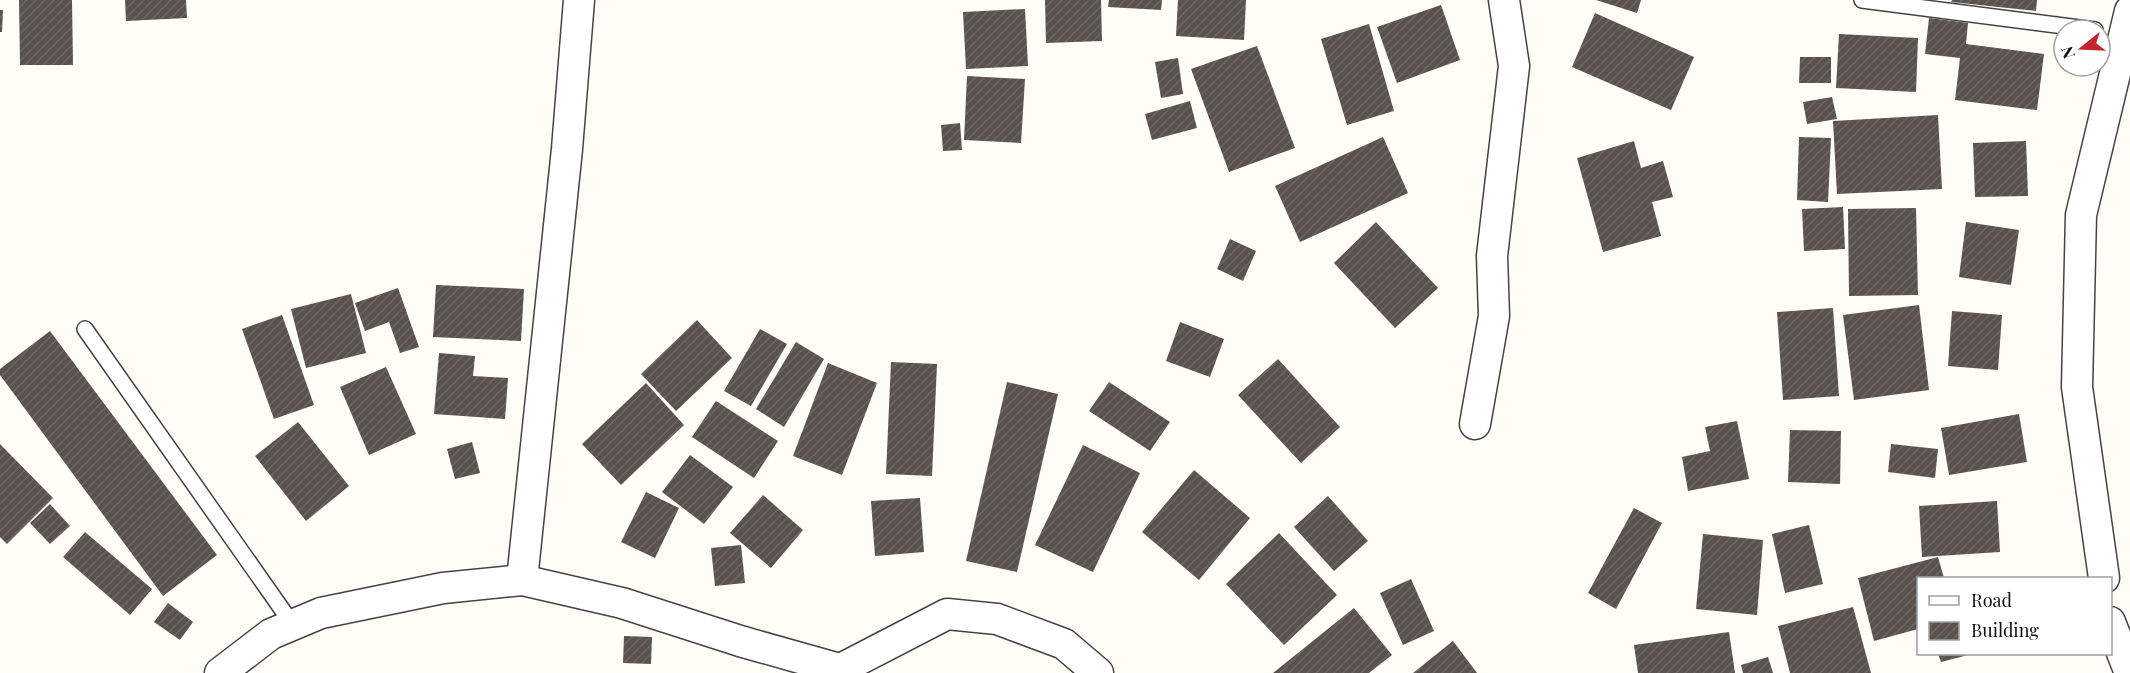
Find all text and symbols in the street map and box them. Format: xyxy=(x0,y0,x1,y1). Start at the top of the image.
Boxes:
north arrow xyxy=(2052,18,2112,78)
text: N xyxy=(2055,44,2079,62)
legend xyxy=(1917,577,2112,655)
text: Road xyxy=(1971,588,2012,612)
text: Building xyxy=(1971,618,2039,642)

